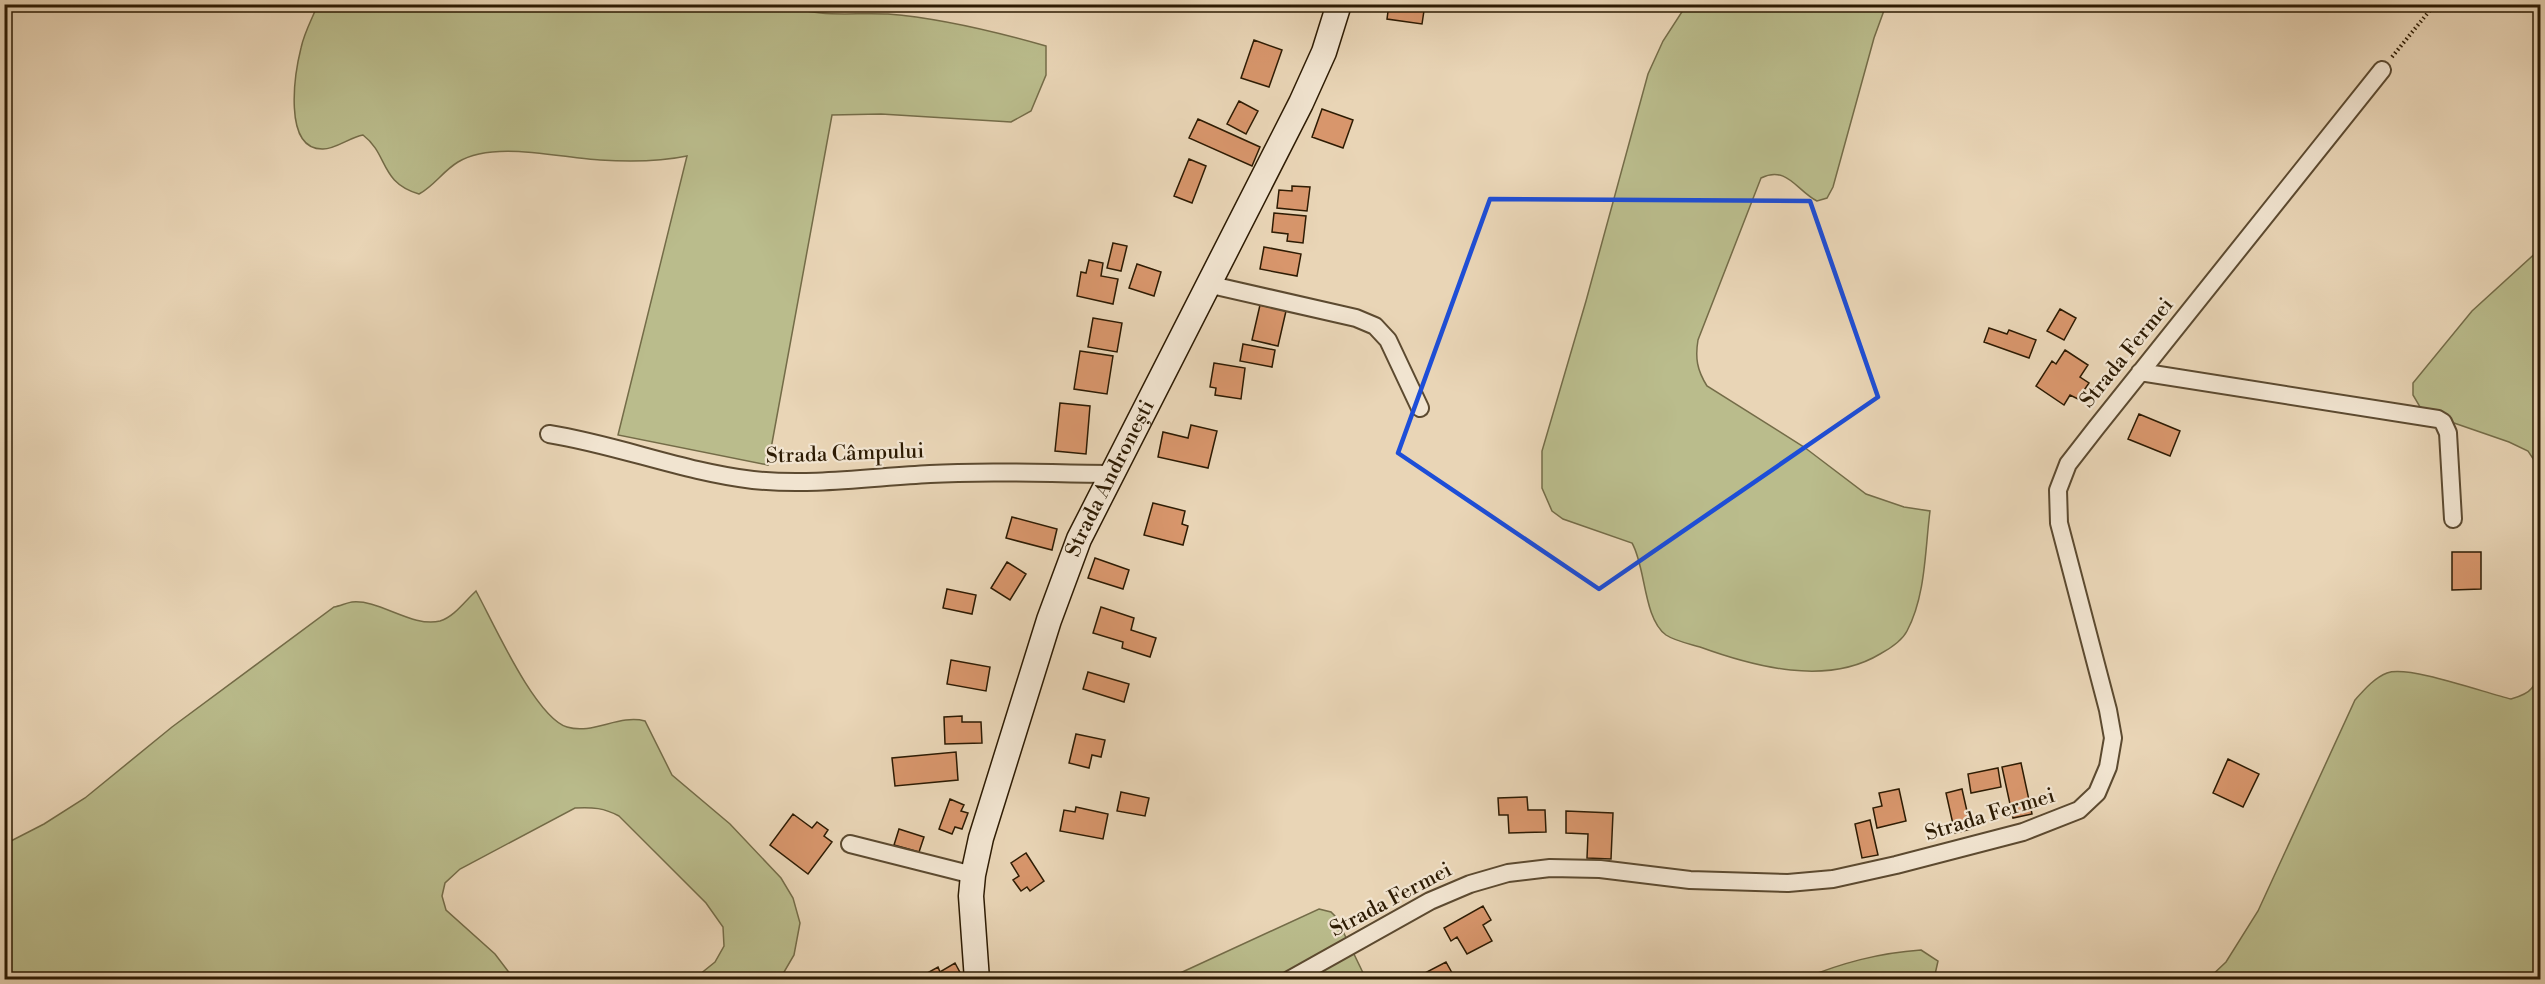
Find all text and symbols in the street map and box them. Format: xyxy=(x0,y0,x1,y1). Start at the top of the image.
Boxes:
street label: Strada Fermei xyxy=(2075,293,2179,413)
street label: Strada Andronești xyxy=(1061,396,1161,561)
street label: Strada Câmpului xyxy=(765,438,925,470)
street label: Strada Fermei xyxy=(1922,783,2058,847)
street label: Strada Fermei xyxy=(1326,857,1456,943)

